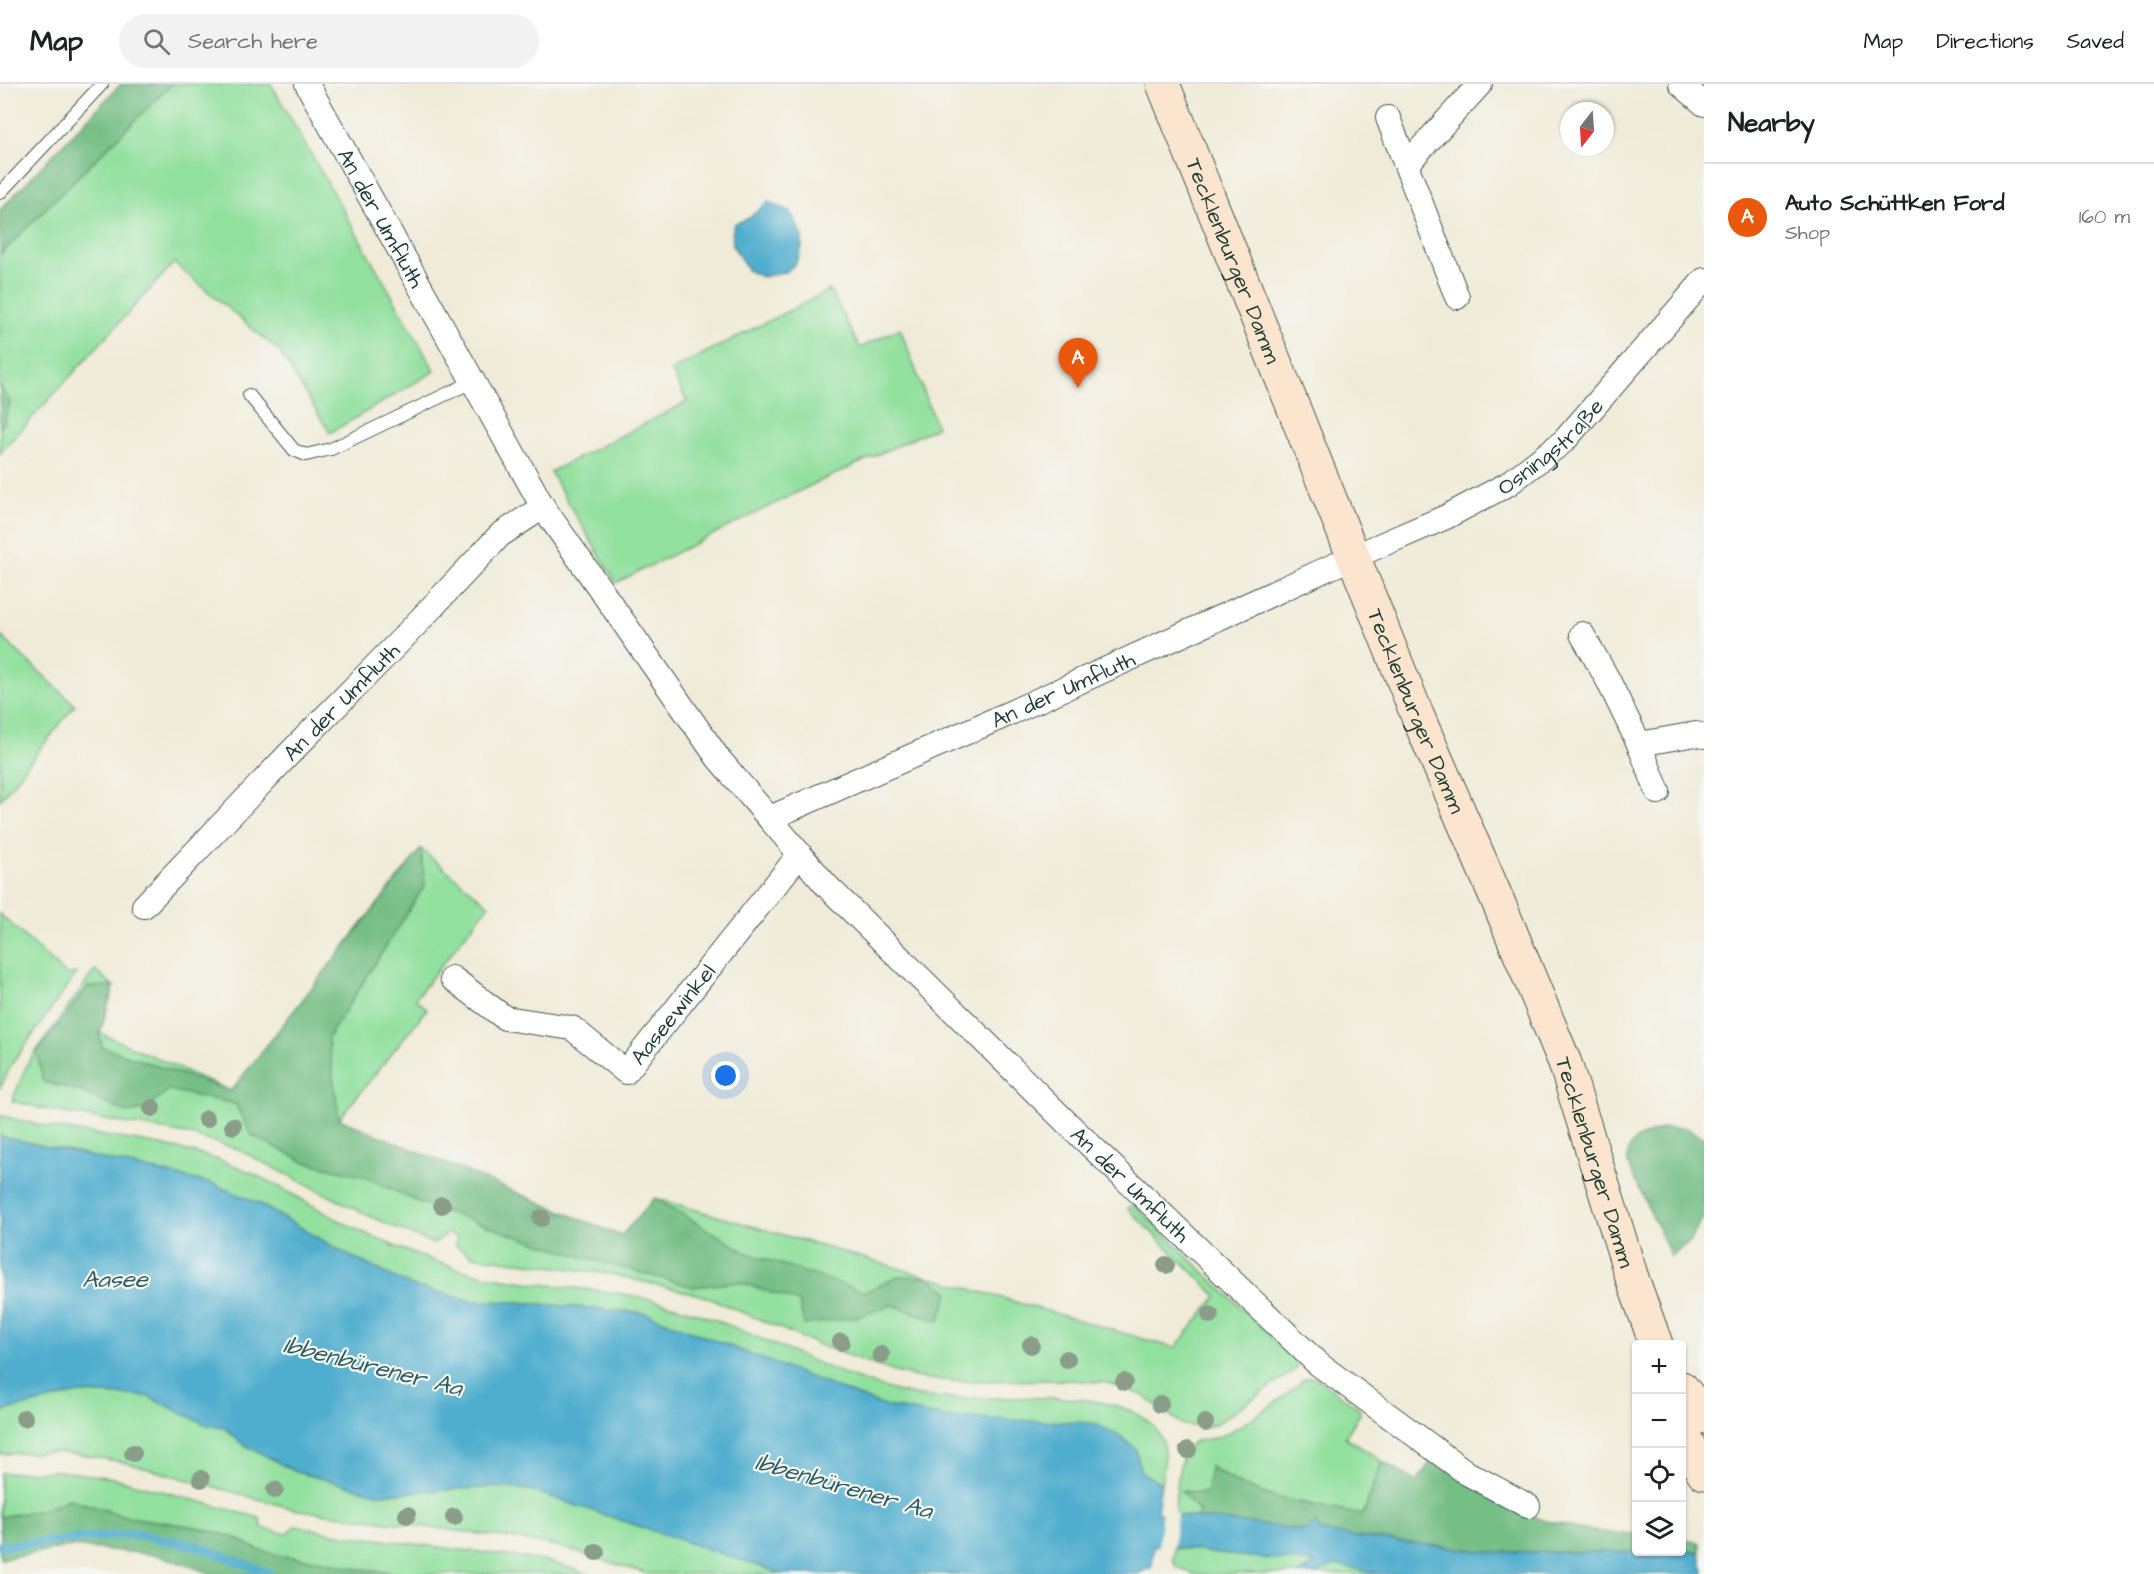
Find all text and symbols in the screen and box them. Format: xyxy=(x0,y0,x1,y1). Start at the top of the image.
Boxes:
search box xyxy=(119,14,539,68)
text: Map xyxy=(30,22,83,61)
icon: search xyxy=(140,25,173,58)
text: Search here xyxy=(188,26,318,57)
text: Map xyxy=(1863,27,1903,56)
text: Directions xyxy=(1936,27,2034,56)
text: Saved xyxy=(2067,27,2124,56)
north arrow xyxy=(1560,102,1614,156)
text: Nearby xyxy=(1728,105,1815,141)
street label: An der Umfluth xyxy=(329,143,432,294)
street label: Tecklenburger Damm xyxy=(1177,153,1288,368)
text: Auto Schüttken Ford xyxy=(1785,188,2005,219)
text: A xyxy=(1741,203,1754,231)
text: 160 m xyxy=(2079,203,2130,231)
text: Shop xyxy=(1785,219,1830,247)
pin: A xyxy=(1058,338,1098,388)
street label: Osningstraße xyxy=(1493,392,1612,504)
street label: Tecklenburger Damm xyxy=(1359,604,1472,818)
street label: An der Umfluth xyxy=(276,636,407,768)
street label: An der Umfluth xyxy=(987,644,1141,737)
street label: Aaseewinkel xyxy=(624,958,723,1072)
street label: Tecklenburger Damm xyxy=(1547,1053,1642,1272)
your location xyxy=(711,1061,740,1090)
street label: An der Umfluth xyxy=(1063,1120,1196,1250)
water label: Aasee xyxy=(82,1263,149,1297)
water label: Ibbenbürener Aa xyxy=(280,1328,467,1406)
map controls xyxy=(1632,1340,1686,1556)
button: + xyxy=(1632,1340,1686,1394)
button: − xyxy=(1632,1394,1686,1448)
water label: Ibbenbürener Aa xyxy=(751,1445,938,1529)
button: locate xyxy=(1632,1448,1686,1502)
button: layers xyxy=(1632,1502,1686,1556)

